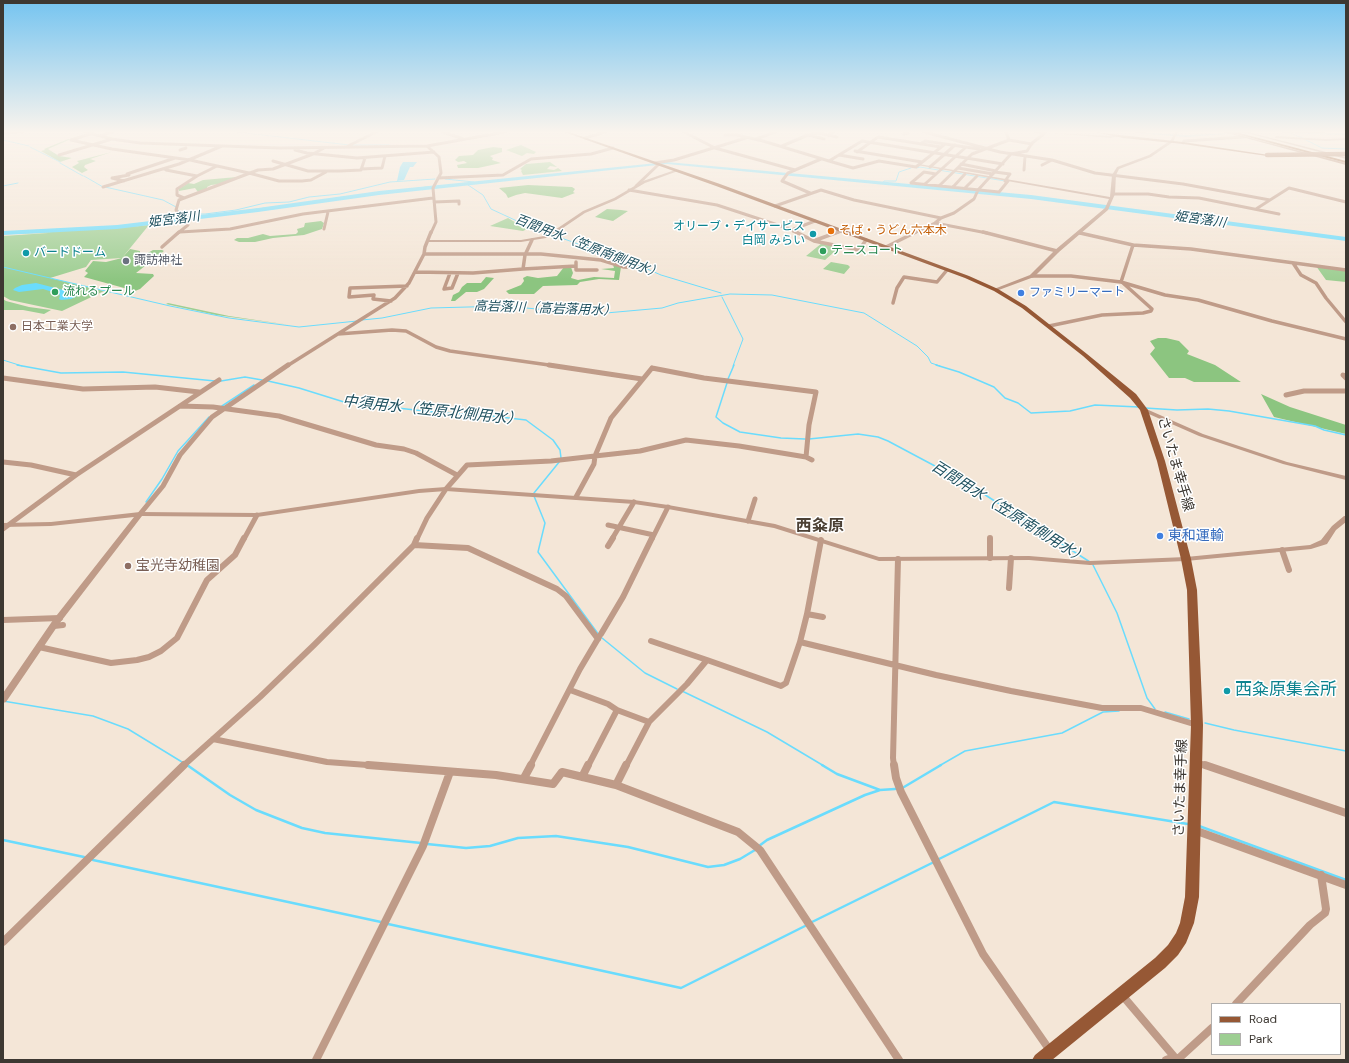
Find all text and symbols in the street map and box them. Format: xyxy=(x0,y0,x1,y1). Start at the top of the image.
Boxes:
water label: 姫宮落川 xyxy=(147,209,201,231)
water label: 姫宮落川 xyxy=(1173,209,1227,231)
water label: 百間用水（笠原南側用水） xyxy=(512,212,664,282)
place label: オリーブ・デイサービス 白岡 みらい xyxy=(673,220,805,248)
place label: そば・うどん六本木 xyxy=(839,224,947,238)
marker: そば・うどん六本木 xyxy=(826,226,836,236)
marker: オリーブ・デイサービス 白岡 みらい xyxy=(808,229,818,239)
place label: テニスコート xyxy=(831,244,903,258)
place label: バードドーム xyxy=(34,246,106,260)
marker: テニスコート xyxy=(818,246,828,256)
marker: バードドーム xyxy=(21,248,31,258)
place label: 諏訪神社 xyxy=(134,254,182,268)
marker: 諏訪神社 xyxy=(121,256,131,266)
place label: 流れるプール xyxy=(63,285,135,299)
place label: ファミリーマート xyxy=(1029,286,1125,300)
marker: 流れるプール xyxy=(50,287,60,297)
marker: ファミリーマート xyxy=(1016,288,1026,298)
water label: 高岩落川（高岩落用水） xyxy=(473,299,617,319)
place label: 日本工業大学 xyxy=(21,320,93,334)
marker: 日本工業大学 xyxy=(8,322,18,332)
water label: 中須用水（笠原北側用水） xyxy=(342,393,522,429)
street label: さいたま幸手線 xyxy=(1153,415,1197,513)
water label: 百間用水（笠原南側用水） xyxy=(928,458,1090,568)
district label: 西粂原 xyxy=(796,517,844,537)
place label: 東和運輸 xyxy=(1168,528,1224,544)
marker: 東和運輸 xyxy=(1155,531,1165,541)
place label: 宝光寺幼稚園 xyxy=(136,558,220,574)
marker: 宝光寺幼稚園 xyxy=(123,561,133,571)
place label: 西粂原集会所 xyxy=(1235,681,1337,701)
marker: 西粂原集会所 xyxy=(1222,686,1232,696)
street label: さいたま幸手線 xyxy=(1171,739,1191,837)
legend xyxy=(1211,1003,1341,1055)
text: Road xyxy=(1249,1011,1277,1027)
text: Park xyxy=(1249,1031,1273,1047)

